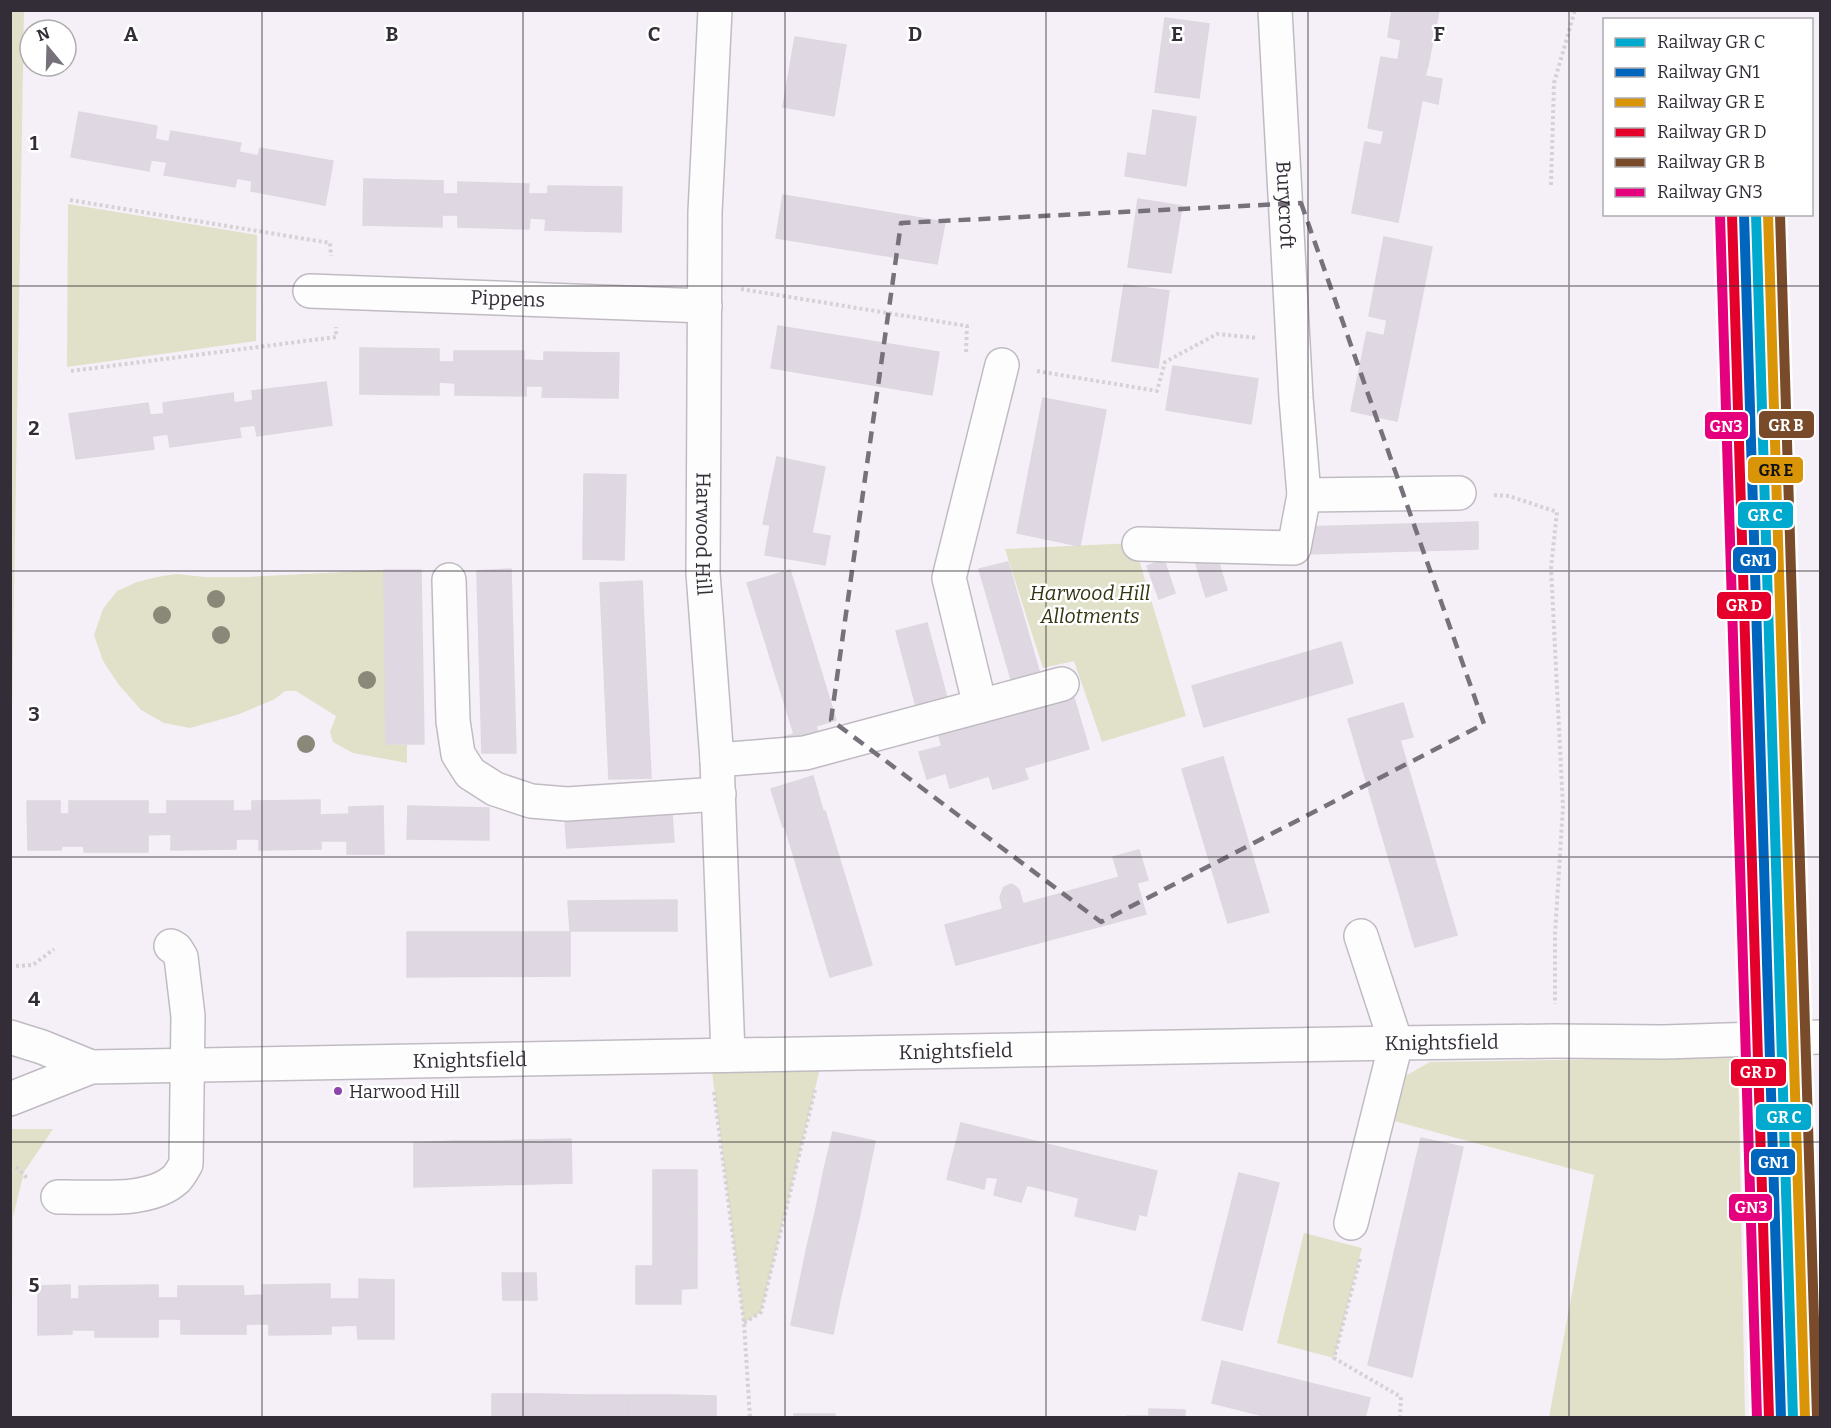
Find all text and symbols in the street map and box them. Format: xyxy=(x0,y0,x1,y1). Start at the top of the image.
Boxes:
north arrow xyxy=(18,18,78,78)
legend xyxy=(1603,18,1813,216)
text: A xyxy=(124,22,139,46)
text: B xyxy=(386,22,399,46)
text: C xyxy=(648,22,660,46)
text: D xyxy=(908,22,922,46)
text: E xyxy=(1171,22,1183,46)
text: F xyxy=(1433,22,1445,46)
text: N xyxy=(34,23,52,45)
text: Railway GR C xyxy=(1657,31,1765,53)
text: Railway GN1 xyxy=(1657,61,1761,83)
text: Railway GR E xyxy=(1657,91,1765,113)
text: Railway GR D xyxy=(1657,121,1767,143)
text: 1 xyxy=(30,131,39,155)
text: Railway GR B xyxy=(1657,151,1765,173)
street label: Burycroft xyxy=(1271,160,1300,250)
text: Railway GN3 xyxy=(1657,181,1763,203)
street label: Pippens xyxy=(470,285,546,312)
line badge: GR B xyxy=(1758,410,1815,439)
line badge: GN3 xyxy=(1704,411,1749,440)
text: 2 xyxy=(28,416,40,440)
text: GR B xyxy=(1768,416,1804,435)
text: GN3 xyxy=(1709,417,1743,436)
line badge: GR E xyxy=(1747,456,1804,484)
text: GR E xyxy=(1759,461,1793,480)
street label: Harwood Hill xyxy=(691,472,717,597)
line badge: GR C xyxy=(1737,501,1794,529)
text: GR C xyxy=(1747,506,1783,525)
line badge: GN1 xyxy=(1732,546,1777,574)
text: GN1 xyxy=(1740,551,1770,570)
park label: Harwood Hill Allotments xyxy=(1030,581,1150,628)
line badge: GR D xyxy=(1716,591,1772,620)
text: GR D xyxy=(1726,596,1762,615)
text: 3 xyxy=(28,702,40,726)
text: 4 xyxy=(28,987,40,1011)
street label: Knightsfield xyxy=(1384,1030,1499,1055)
street label: Knightsfield xyxy=(898,1038,1013,1064)
street label: Knightsfield xyxy=(413,1047,527,1073)
line badge: GR D xyxy=(1730,1058,1787,1087)
text: GR D xyxy=(1740,1063,1776,1082)
place label: Harwood Hill xyxy=(349,1081,460,1103)
marker: Harwood Hill xyxy=(332,1085,344,1097)
line badge: GR C xyxy=(1755,1103,1812,1131)
text: GR C xyxy=(1766,1108,1802,1127)
line badge: GN1 xyxy=(1750,1148,1796,1176)
text: GN1 xyxy=(1758,1153,1788,1172)
line badge: GN3 xyxy=(1728,1193,1773,1222)
text: GN3 xyxy=(1734,1198,1768,1217)
text: 5 xyxy=(29,1273,40,1297)

